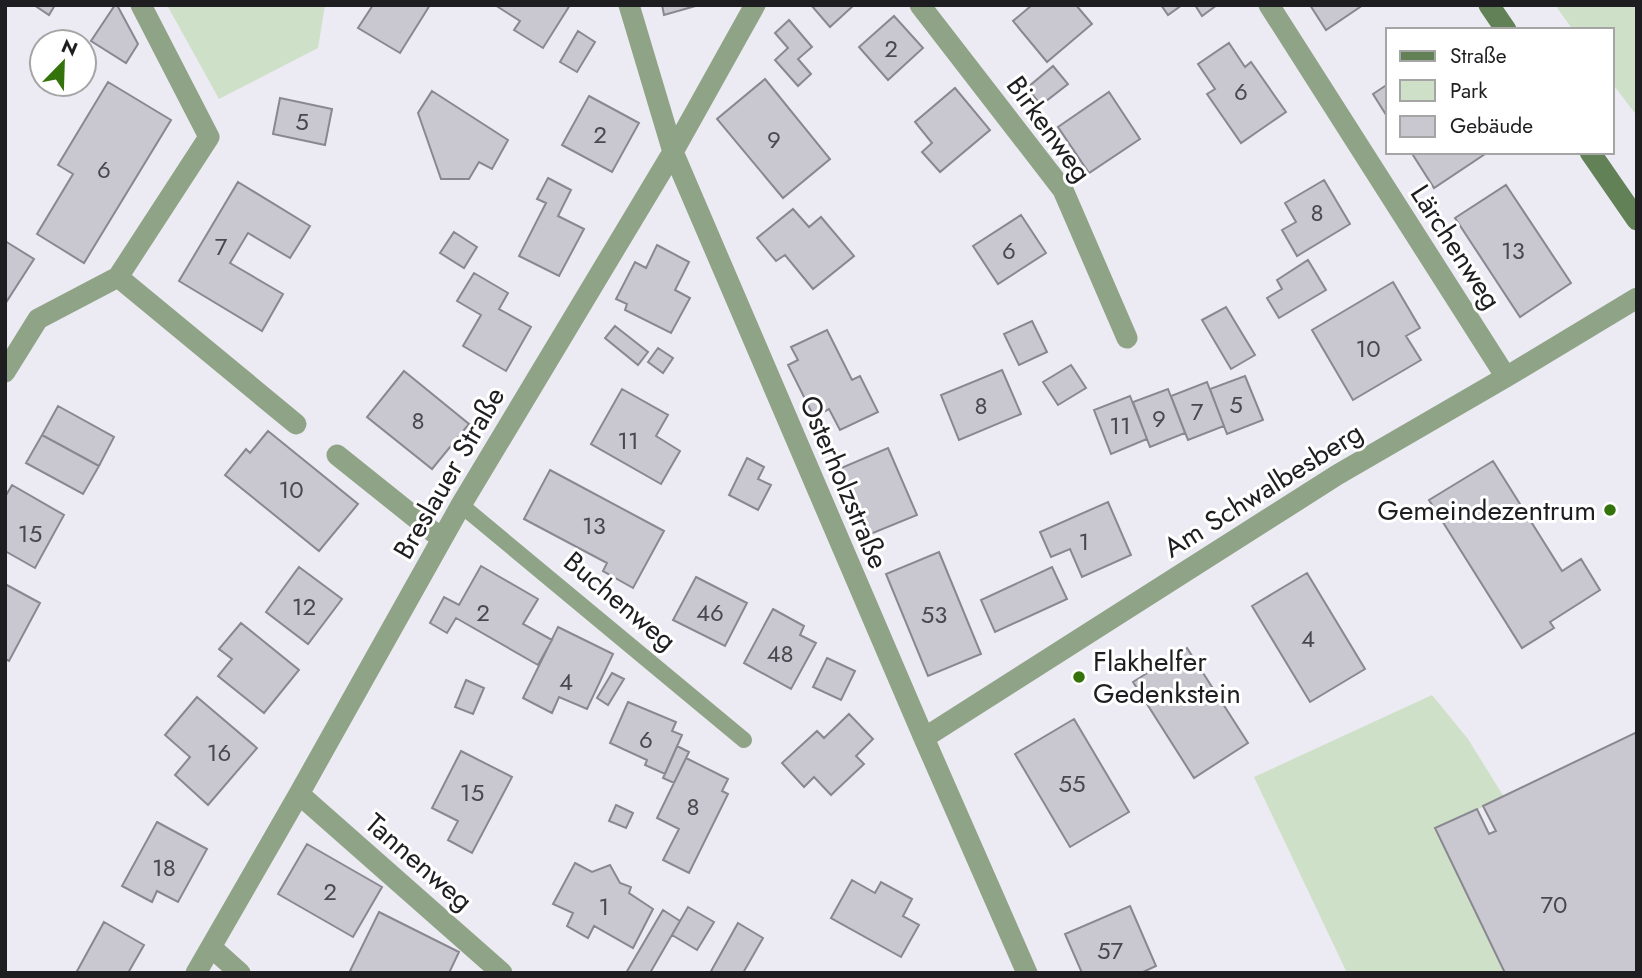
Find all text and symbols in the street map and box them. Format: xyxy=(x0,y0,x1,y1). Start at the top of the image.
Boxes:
north arrow xyxy=(28,28,98,98)
legend xyxy=(1386,28,1614,154)
house number: 2 xyxy=(884,31,898,66)
text: N xyxy=(57,32,82,63)
text: Straße xyxy=(1450,41,1507,71)
street label: Birkenweg xyxy=(996,67,1102,191)
house number: 6 xyxy=(1234,74,1248,109)
text: Park xyxy=(1450,76,1488,106)
house number: 5 xyxy=(295,104,309,139)
text: Gebäude xyxy=(1450,111,1533,141)
house number: 2 xyxy=(593,117,607,152)
house number: 9 xyxy=(767,122,781,157)
house number: 6 xyxy=(97,152,111,187)
street label: Lärchenweg xyxy=(1400,177,1512,317)
house number: 8 xyxy=(1310,195,1324,230)
house number: 7 xyxy=(215,229,228,264)
house number: 6 xyxy=(1002,233,1016,268)
house number: 13 xyxy=(1501,233,1525,268)
house number: 10 xyxy=(1355,331,1381,366)
street label: Breslauer Straße xyxy=(383,379,515,567)
house number: 5 xyxy=(1229,387,1243,422)
house number: 8 xyxy=(974,388,988,423)
street label: Osterholzstraße xyxy=(789,389,899,575)
house number: 7 xyxy=(1191,394,1204,429)
house number: 9 xyxy=(1152,401,1166,436)
house number: 8 xyxy=(411,403,425,438)
house number: 11 xyxy=(1109,408,1131,443)
street label: Am Schwalbesberg xyxy=(1155,412,1371,568)
house number: 11 xyxy=(617,423,639,458)
house number: 10 xyxy=(278,472,304,507)
place label: Gemeindezentrum xyxy=(1377,490,1596,531)
marker: Gemeindezentrum xyxy=(1602,502,1618,518)
house number: 13 xyxy=(582,508,606,543)
house number: 15 xyxy=(18,516,42,551)
house number: 1 xyxy=(1079,524,1089,559)
street label: Buchenweg xyxy=(555,541,685,661)
house number: 12 xyxy=(292,589,316,624)
house number: 2 xyxy=(476,595,490,630)
house number: 46 xyxy=(696,595,724,630)
house number: 53 xyxy=(921,597,947,632)
house number: 4 xyxy=(1301,621,1315,656)
house number: 48 xyxy=(766,636,794,671)
place label: Flakhelfer Gedenkstein xyxy=(1093,641,1241,714)
house number: 4 xyxy=(559,664,573,699)
marker: Flakhelfer Gedenkstein xyxy=(1071,669,1087,685)
house number: 6 xyxy=(639,722,653,757)
house number: 16 xyxy=(207,735,231,770)
house number: 55 xyxy=(1058,766,1086,801)
house number: 15 xyxy=(460,775,484,810)
house number: 8 xyxy=(686,789,700,824)
street label: Tannenweg xyxy=(356,804,482,920)
house number: 18 xyxy=(152,850,176,885)
house number: 2 xyxy=(323,874,337,909)
house number: 70 xyxy=(1541,887,1568,922)
house number: 1 xyxy=(599,889,609,924)
house number: 57 xyxy=(1097,933,1123,968)

